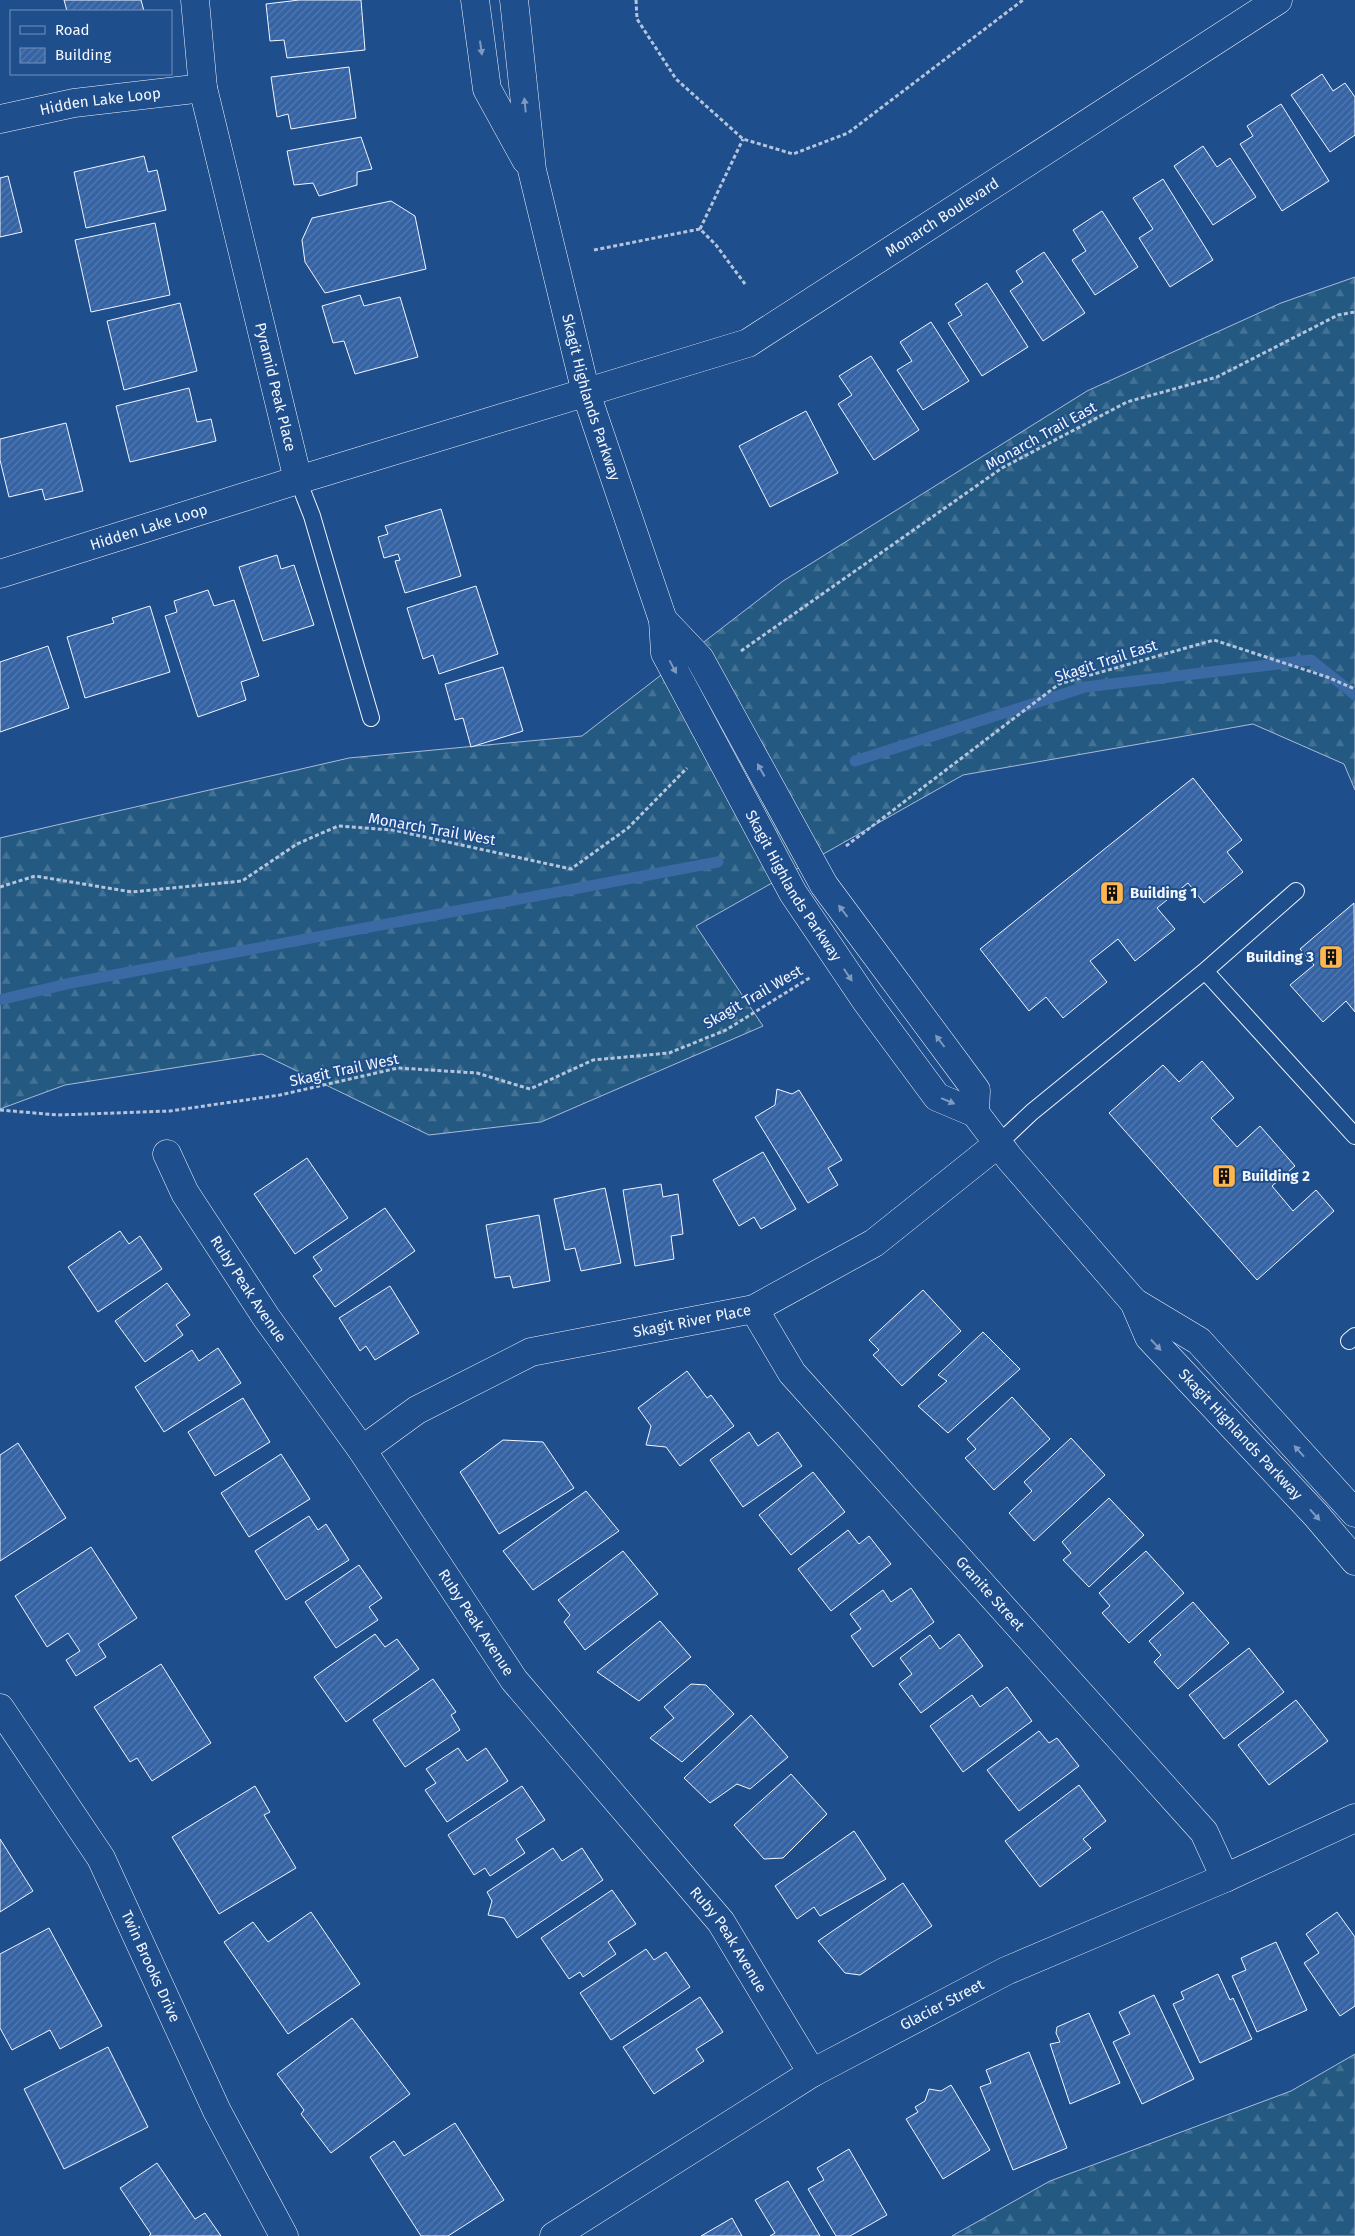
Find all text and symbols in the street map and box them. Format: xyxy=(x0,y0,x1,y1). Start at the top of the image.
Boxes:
legend xyxy=(10,10,172,75)
text: Road xyxy=(55,21,90,39)
one-way arrow xyxy=(477,41,485,57)
text: Building xyxy=(55,46,111,64)
street label: Hidden Lake Loop xyxy=(38,84,162,119)
one-way arrow xyxy=(521,96,529,112)
street label: Monarch Boulevard xyxy=(882,174,1002,261)
street label: Skagit Highlands Parkway xyxy=(558,312,624,484)
street label: Pyramid Peak Place xyxy=(251,321,300,453)
street label: Monarch Trail East xyxy=(982,398,1100,474)
street label: Hidden Lake Loop xyxy=(88,500,210,554)
street label: Skagit Trail East xyxy=(1052,636,1160,686)
one-way arrow xyxy=(668,660,677,674)
one-way arrow xyxy=(757,764,766,777)
street label: Skagit Highlands Parkway xyxy=(741,807,846,965)
street label: Monarch Trail West xyxy=(367,809,498,849)
building icon: Building 1 xyxy=(1099,880,1125,906)
place label: Building 1 xyxy=(1130,884,1197,902)
one-way arrow xyxy=(838,904,848,918)
building icon: Building 3 xyxy=(1318,944,1344,970)
place label: Building 3 xyxy=(1246,948,1314,966)
street label: Skagit Trail West xyxy=(700,961,806,1033)
one-way arrow xyxy=(843,968,853,982)
one-way arrow xyxy=(935,1034,945,1048)
street label: Skagit Trail West xyxy=(288,1050,401,1090)
one-way arrow xyxy=(941,1098,955,1106)
building icon: Building 2 xyxy=(1211,1163,1237,1189)
place label: Building 2 xyxy=(1242,1167,1310,1185)
street label: Ruby Peak Avenue xyxy=(206,1232,290,1346)
street label: Skagit River Place xyxy=(632,1301,753,1341)
one-way arrow xyxy=(1150,1339,1162,1351)
street label: Skagit Highlands Parkway xyxy=(1175,1365,1307,1504)
one-way arrow xyxy=(1293,1446,1305,1458)
one-way arrow xyxy=(1309,1508,1321,1520)
street label: Granite Street xyxy=(952,1553,1029,1635)
street label: Ruby Peak Avenue xyxy=(434,1566,518,1679)
street label: Ruby Peak Avenue xyxy=(686,1883,770,1996)
street label: Twin Brooks Drive xyxy=(117,1908,184,2025)
street label: Glacier Street xyxy=(897,1975,987,2034)

